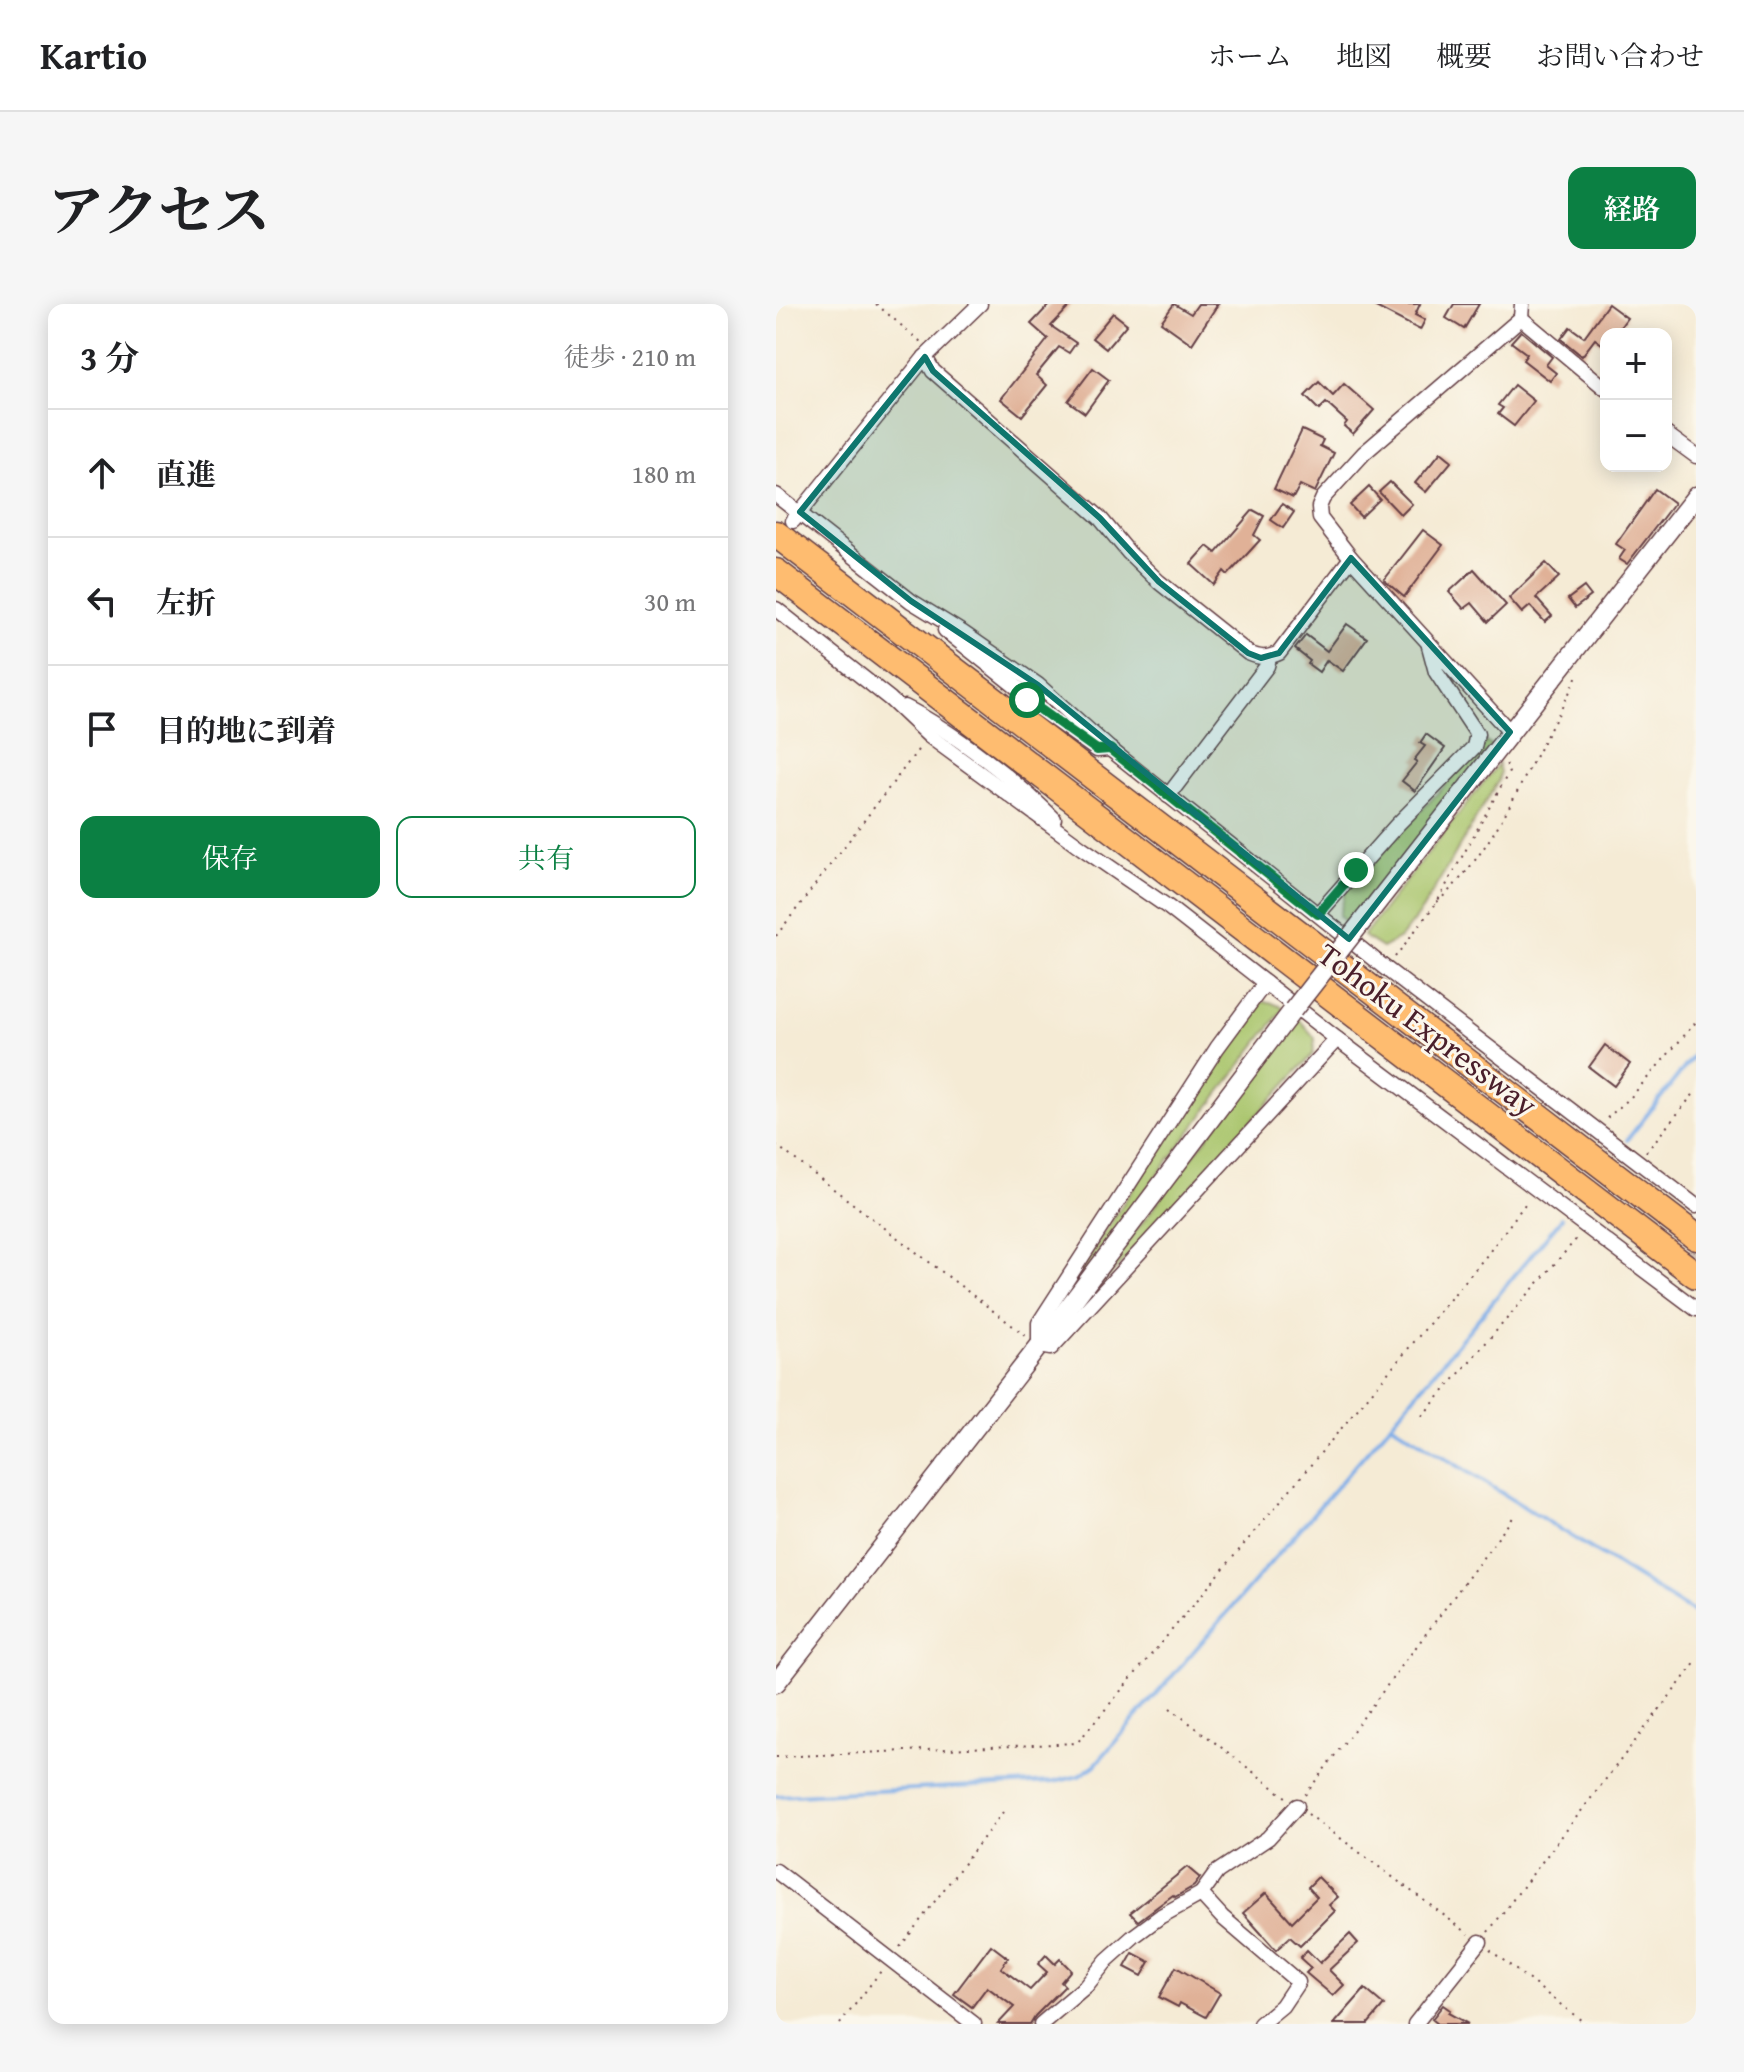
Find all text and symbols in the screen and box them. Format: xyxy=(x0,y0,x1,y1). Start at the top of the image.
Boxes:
text: Kartio xyxy=(40,27,147,83)
text: ホーム xyxy=(1208,35,1292,76)
text: 地図 xyxy=(1336,35,1392,76)
text: 概要 xyxy=(1436,35,1492,76)
text: お問い合わせ xyxy=(1536,35,1704,76)
button: 経路 xyxy=(1568,167,1696,249)
text: アクセス xyxy=(48,168,270,251)
map controls xyxy=(1600,328,1672,472)
button: + xyxy=(1600,328,1672,400)
text: 3 分 xyxy=(80,333,139,382)
text: 徒歩 · 210 m xyxy=(564,337,696,376)
button: − xyxy=(1600,400,1672,472)
icon: ahead xyxy=(80,451,124,495)
text: 直進 xyxy=(156,452,216,496)
text: 180 m xyxy=(631,454,696,493)
icon: left xyxy=(80,579,124,623)
text: 左折 xyxy=(156,580,216,624)
text: 30 m xyxy=(644,582,696,621)
route start xyxy=(1009,682,1045,718)
icon: arrive xyxy=(80,707,124,751)
text: 目的地に到着 xyxy=(156,708,336,752)
button: 保存 xyxy=(80,816,380,898)
button: 共有 xyxy=(396,816,696,898)
route end xyxy=(1338,852,1374,888)
street label: Tohoku Expressway xyxy=(1308,931,1548,1127)

